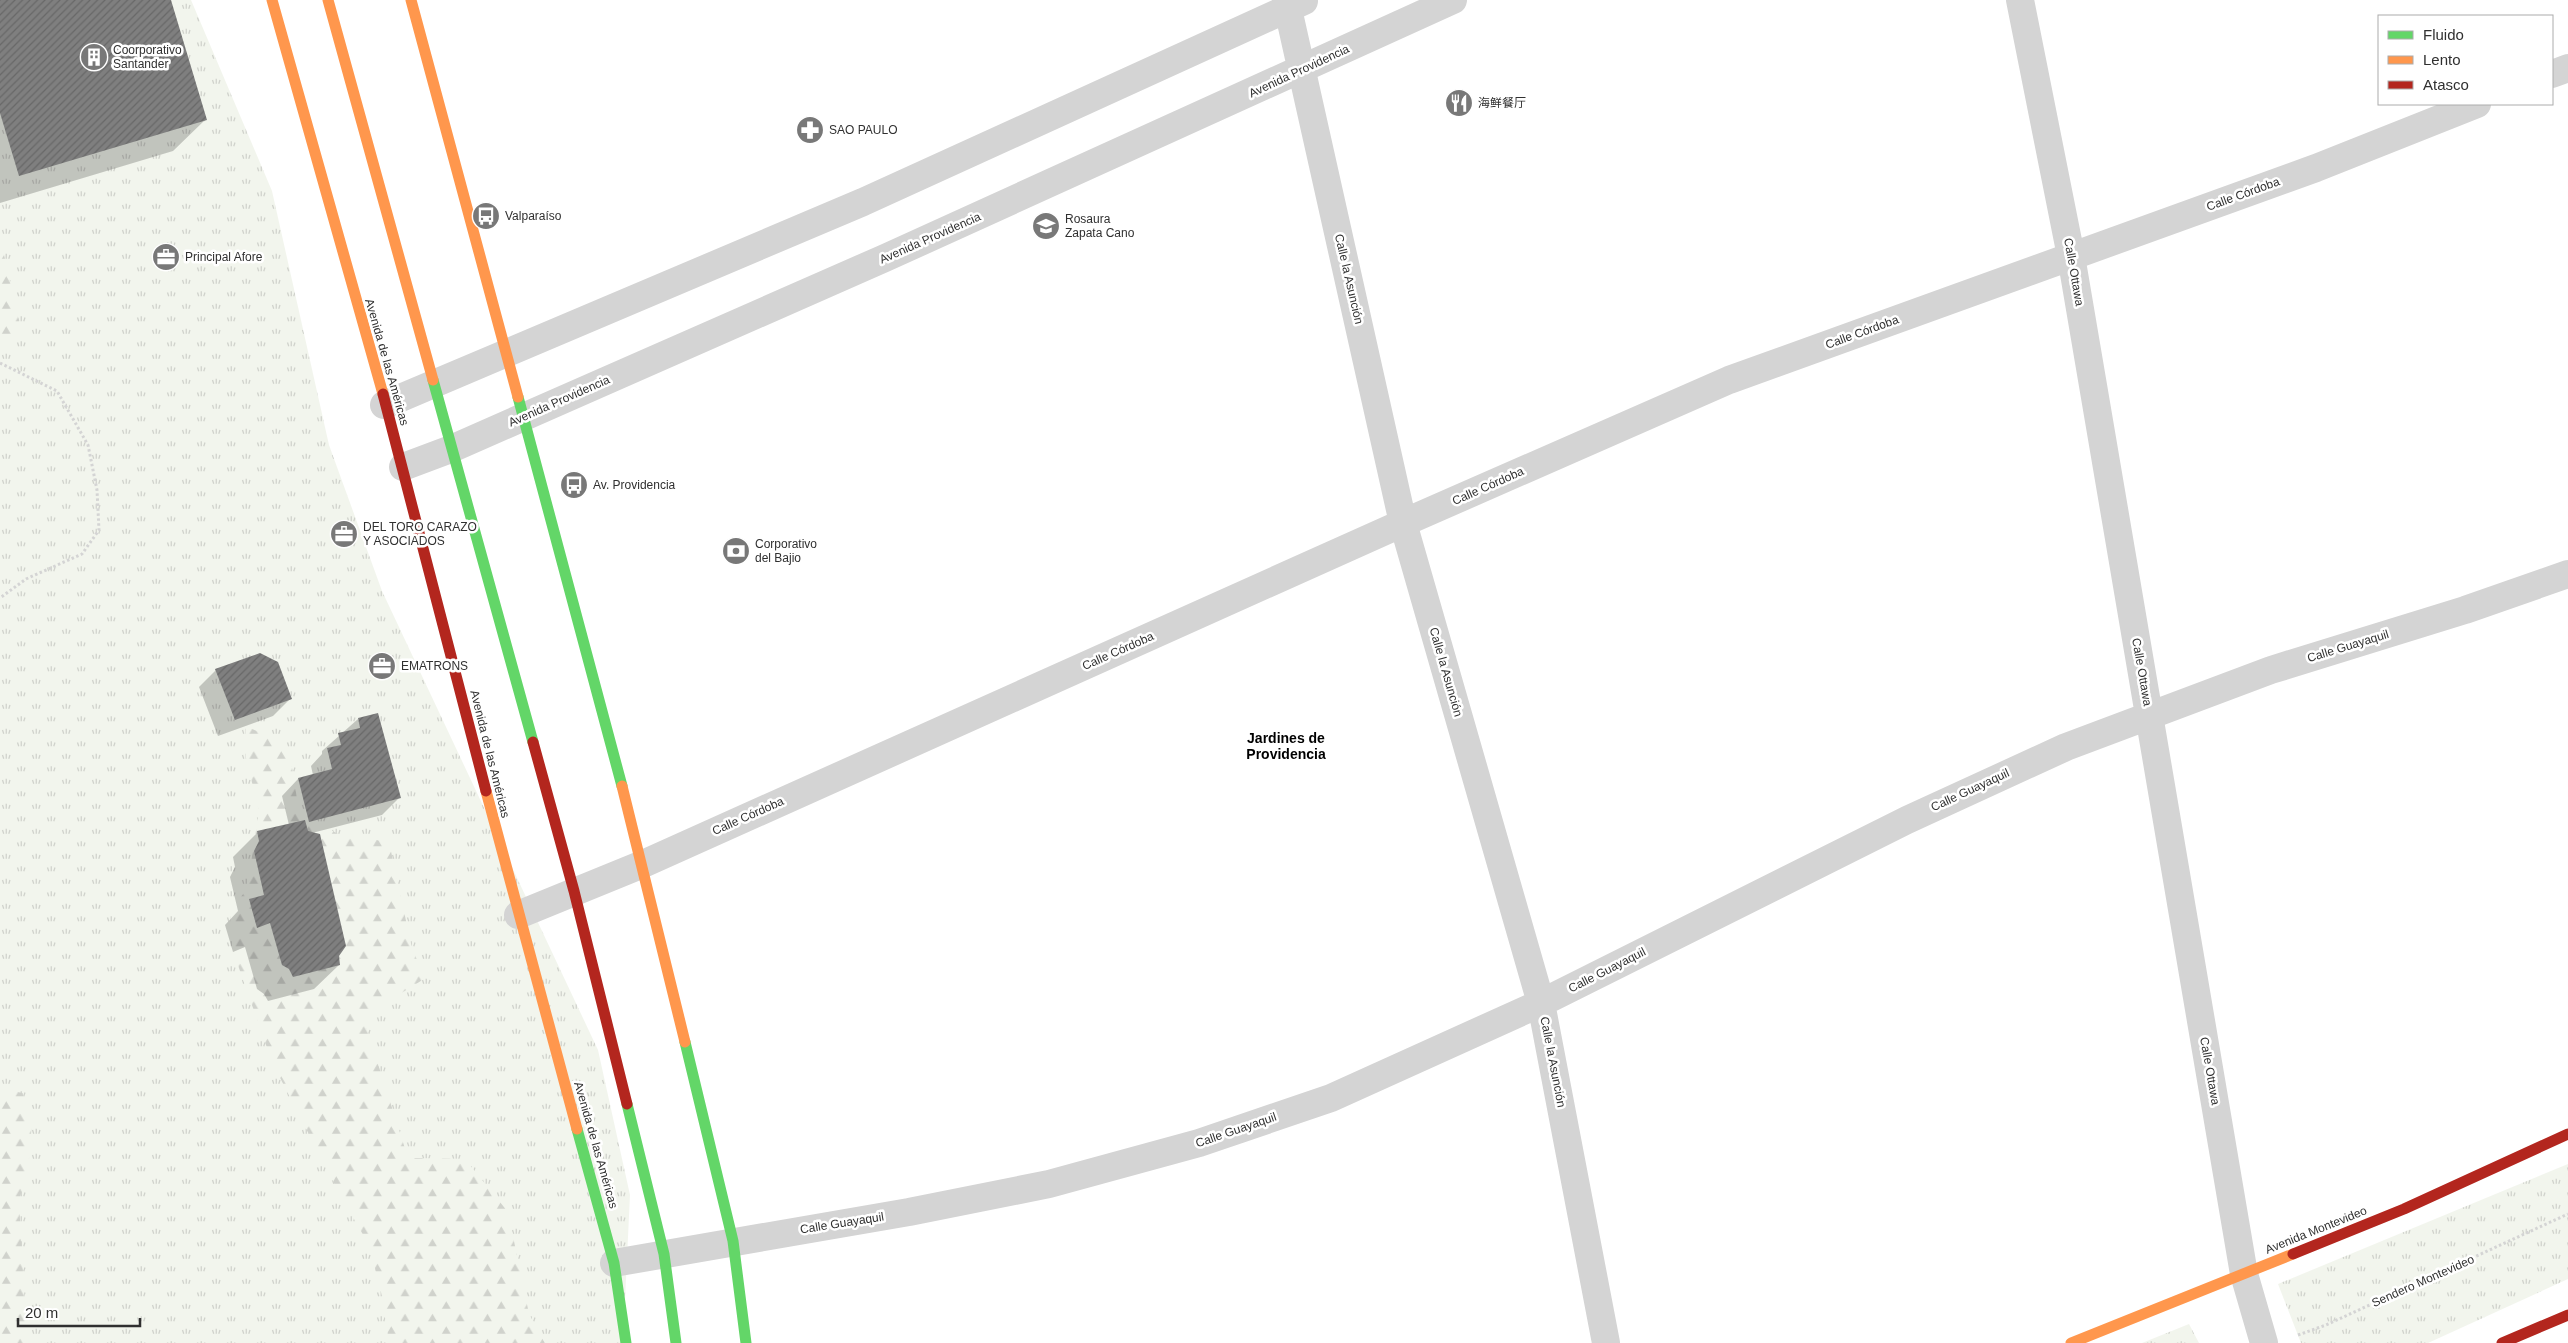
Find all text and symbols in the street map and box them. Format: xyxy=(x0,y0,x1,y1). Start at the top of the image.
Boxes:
legend xyxy=(2378,15,2553,105)
text: Fluido xyxy=(2423,26,2464,43)
street label: Avenida Providencia xyxy=(1247,41,1352,100)
building icon: Coorporativo Santander xyxy=(79,42,109,72)
place label: Coorporativo Santander xyxy=(113,43,182,71)
text: Lento xyxy=(2423,51,2461,68)
text: Atasco xyxy=(2423,76,2469,93)
restaurant icon: 海鲜餐厅 xyxy=(1444,88,1474,118)
place label: 海鲜餐厅 xyxy=(1478,96,1526,110)
pharmacy icon: SAO PAULO xyxy=(795,115,825,145)
place label: SAO PAULO xyxy=(829,123,897,137)
street label: Calle Córdoba xyxy=(2205,174,2282,214)
bus stop icon: Valparaíso xyxy=(471,201,501,231)
place label: Valparaíso xyxy=(505,209,562,223)
street label: Avenida Providencia xyxy=(877,209,983,267)
school or university icon: Rosaura Zapata Cano xyxy=(1031,211,1061,241)
place label: Rosaura Zapata Cano xyxy=(1065,212,1135,240)
street label: Calle la Asunción xyxy=(1332,233,1366,325)
street label: Calle Ottawa xyxy=(2061,237,2087,307)
office icon: Principal Afore xyxy=(151,242,181,272)
place label: Principal Afore xyxy=(185,250,263,264)
street label: Avenida de las Américas xyxy=(362,297,412,427)
street label: Calle Córdoba xyxy=(1824,312,1901,352)
street label: Avenida Providencia xyxy=(506,372,612,430)
street label: Calle Córdoba xyxy=(1450,464,1526,508)
bus stop icon: Av. Providencia xyxy=(559,470,589,500)
place label: Av. Providencia xyxy=(593,478,676,492)
office icon: DEL TORO CARAZO Y ASOCIADOS xyxy=(329,519,359,549)
place label: DEL TORO CARAZO Y ASOCIADOS xyxy=(363,520,477,548)
bank icon: Corporativo del Bajio xyxy=(721,536,751,566)
place label: Corporativo del Bajio xyxy=(755,537,817,565)
street label: Calle la Asunción xyxy=(1427,626,1465,718)
street label: Calle Guayaquil xyxy=(2305,627,2391,665)
street label: Calle Córdoba xyxy=(1080,629,1156,673)
street label: Calle Ottawa xyxy=(2129,637,2155,707)
office icon: EMATRONS xyxy=(367,651,397,681)
place label: EMATRONS xyxy=(401,659,468,673)
street label: Avenida de las Américas xyxy=(467,689,513,819)
district label: Jardines de Providencia xyxy=(1246,730,1326,762)
street label: Calle Guayaquil xyxy=(1929,766,2011,814)
street label: Calle Córdoba xyxy=(710,794,786,838)
street label: Calle Guayaquil xyxy=(1566,945,1648,995)
street label: Calle la Asunción xyxy=(1537,1015,1569,1109)
street label: Calle Ottawa xyxy=(2197,1036,2223,1106)
street label: Avenida de las Américas xyxy=(571,1080,621,1210)
street label: Calle Guayaquil xyxy=(1194,1110,1278,1150)
street label: Avenida Montevideo xyxy=(2263,1203,2369,1257)
street label: Calle Guayaquil xyxy=(799,1209,885,1237)
street label: Sendero Montevideo xyxy=(2370,1252,2477,1310)
scale bar xyxy=(18,1296,140,1328)
text: 20 m xyxy=(25,1304,58,1321)

